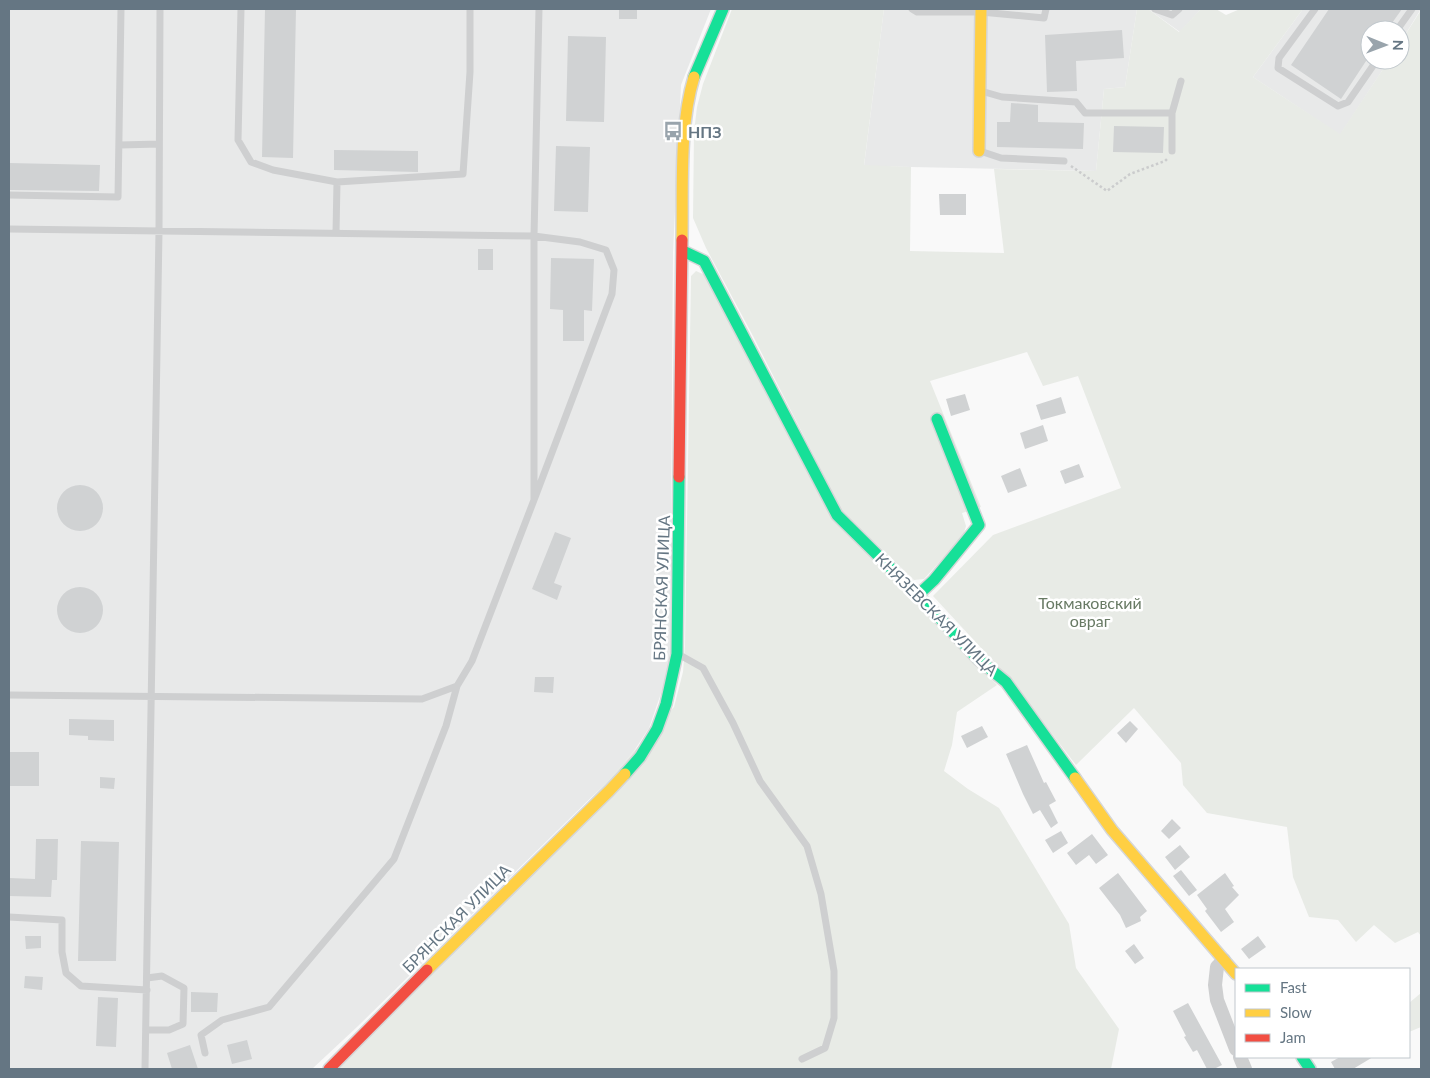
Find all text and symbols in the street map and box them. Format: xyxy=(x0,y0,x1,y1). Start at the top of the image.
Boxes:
north arrow xyxy=(1360,20,1410,70)
text: N xyxy=(1390,40,1407,51)
bus stop icon: НПЗ xyxy=(662,120,684,142)
place label: НПЗ xyxy=(688,122,722,141)
street label: БРЯНСКАЯ УЛИЦА xyxy=(649,515,673,661)
street label: КНЯЗЕВСКАЯ УЛИЦА xyxy=(872,549,1002,679)
park label: Токмаковский овраг xyxy=(1038,593,1142,630)
street label: БРЯНСКАЯ УЛИЦА xyxy=(398,860,514,976)
legend xyxy=(1235,968,1410,1058)
text: Fast xyxy=(1280,978,1307,996)
text: Slow xyxy=(1280,1003,1312,1021)
text: Jam xyxy=(1280,1028,1306,1046)

